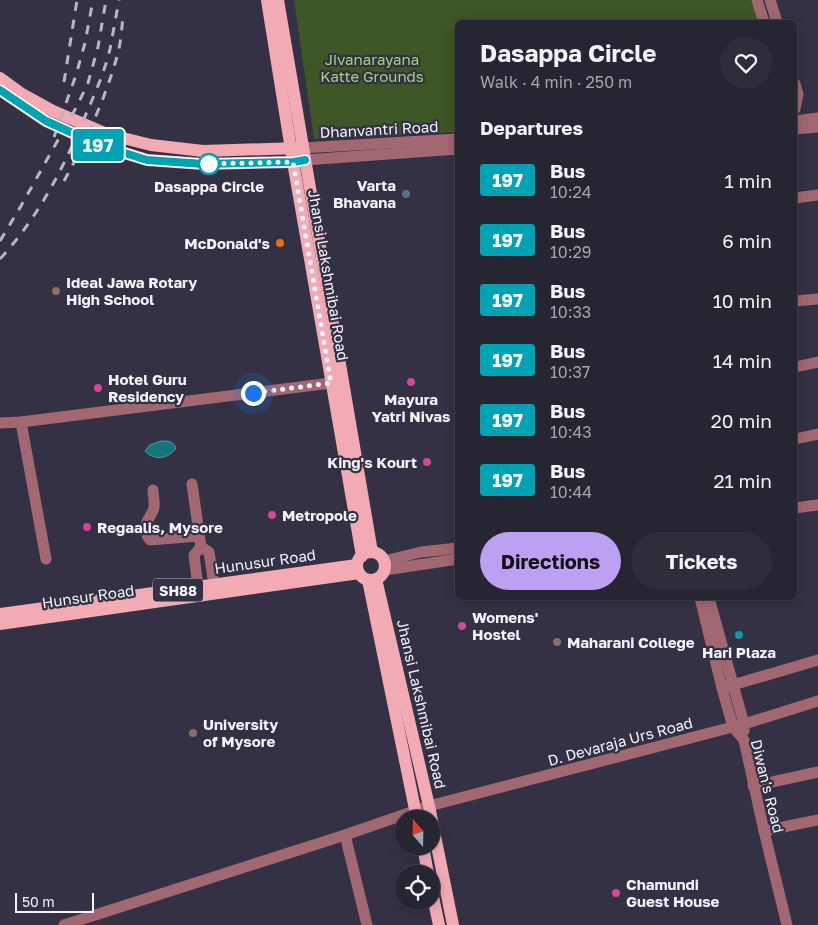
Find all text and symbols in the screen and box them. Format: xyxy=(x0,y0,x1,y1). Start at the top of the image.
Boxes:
button: heart xyxy=(720,37,772,89)
text: Dasappa Circle xyxy=(480,38,656,67)
park label: Jivanarayana Katte Grounds xyxy=(320,50,424,85)
text: Walk · 4 min · 250 m xyxy=(480,72,632,92)
text: Departures xyxy=(480,116,583,139)
street label: Dhanvantri Road xyxy=(319,117,439,141)
line badge: 197 xyxy=(69,129,127,161)
text: 197 xyxy=(83,134,113,156)
marker: Dasappa Circle xyxy=(198,153,220,175)
text: Bus xyxy=(550,159,585,182)
text: 197 xyxy=(492,169,523,191)
text: 1 min xyxy=(724,169,772,192)
place label: Varta Bhavana xyxy=(333,176,396,211)
place label: Dasappa Circle xyxy=(154,177,264,195)
text: 10:24 xyxy=(550,182,592,202)
street label: Jhansi Lakshmibai Road xyxy=(305,188,353,362)
marker: Varta Bhavana xyxy=(400,188,412,200)
text: Bus xyxy=(550,219,585,242)
text: 197 xyxy=(492,229,523,251)
text: 6 min xyxy=(722,229,772,252)
place label: McDonald's xyxy=(184,234,270,252)
marker: McDonald's xyxy=(274,237,286,249)
text: 10:29 xyxy=(550,242,591,262)
place label: Ideal Jawa Rotary High School xyxy=(66,273,197,308)
text: Bus xyxy=(550,279,585,302)
marker: Ideal Jawa Rotary High School xyxy=(50,285,62,297)
text: 197 xyxy=(492,289,523,311)
text: 10 min xyxy=(713,289,772,312)
text: 10:33 xyxy=(550,302,591,322)
text: Bus xyxy=(550,339,585,362)
text: 197 xyxy=(492,349,523,371)
text: 14 min xyxy=(713,349,772,372)
text: 10:37 xyxy=(550,362,590,382)
place label: Hotel Guru Residency xyxy=(108,370,187,405)
marker: Mayura Yatri Nivas xyxy=(405,376,417,388)
your location xyxy=(241,381,266,406)
marker: Hotel Guru Residency xyxy=(92,382,104,394)
place label: Mayura Yatri Nivas xyxy=(372,390,450,425)
text: Bus xyxy=(550,399,585,422)
text: 197 xyxy=(492,409,523,431)
text: 20 min xyxy=(711,409,772,432)
text: 10:43 xyxy=(550,422,592,442)
place label: King's Kourt xyxy=(327,453,417,471)
marker: King's Kourt xyxy=(421,456,433,468)
text: Bus xyxy=(550,459,585,482)
text: 197 xyxy=(492,469,523,491)
text: 21 min xyxy=(713,469,772,492)
text: 10:44 xyxy=(550,482,592,502)
place label: Metropole xyxy=(282,506,357,524)
marker: Metropole xyxy=(266,509,278,521)
place label: Regaalis, Mysore xyxy=(97,518,223,536)
marker: Regaalis, Mysore xyxy=(81,521,93,533)
button: Directions xyxy=(480,532,621,590)
button: Tickets xyxy=(631,532,772,590)
street label: Hunusur Road xyxy=(213,545,317,577)
road number: SH88 xyxy=(153,578,203,602)
street label: Hunsur Road xyxy=(41,581,135,611)
place label: Womens' Hostel xyxy=(472,608,538,643)
street label: Jhansi Lakshmibai Road xyxy=(394,618,450,790)
marker: Womens' Hostel xyxy=(456,620,468,632)
marker: Hari Plaza xyxy=(733,629,745,641)
place label: Maharani College xyxy=(567,633,695,651)
marker: Maharani College xyxy=(551,636,563,648)
place label: Hari Plaza xyxy=(702,643,776,661)
street label: D. Devaraja Urs Road xyxy=(545,713,695,769)
place label: University of Mysore xyxy=(203,715,278,750)
marker: University of Mysore xyxy=(187,727,199,739)
street label: Diwan's Road xyxy=(748,737,788,835)
north arrow xyxy=(395,810,440,855)
map controls xyxy=(395,810,440,910)
button: locate xyxy=(395,865,440,910)
place label: Chamundi Guest House xyxy=(626,875,720,910)
marker: Chamundi Guest House xyxy=(610,887,622,899)
scale bar xyxy=(15,890,94,913)
text: 50 m xyxy=(22,893,55,910)

